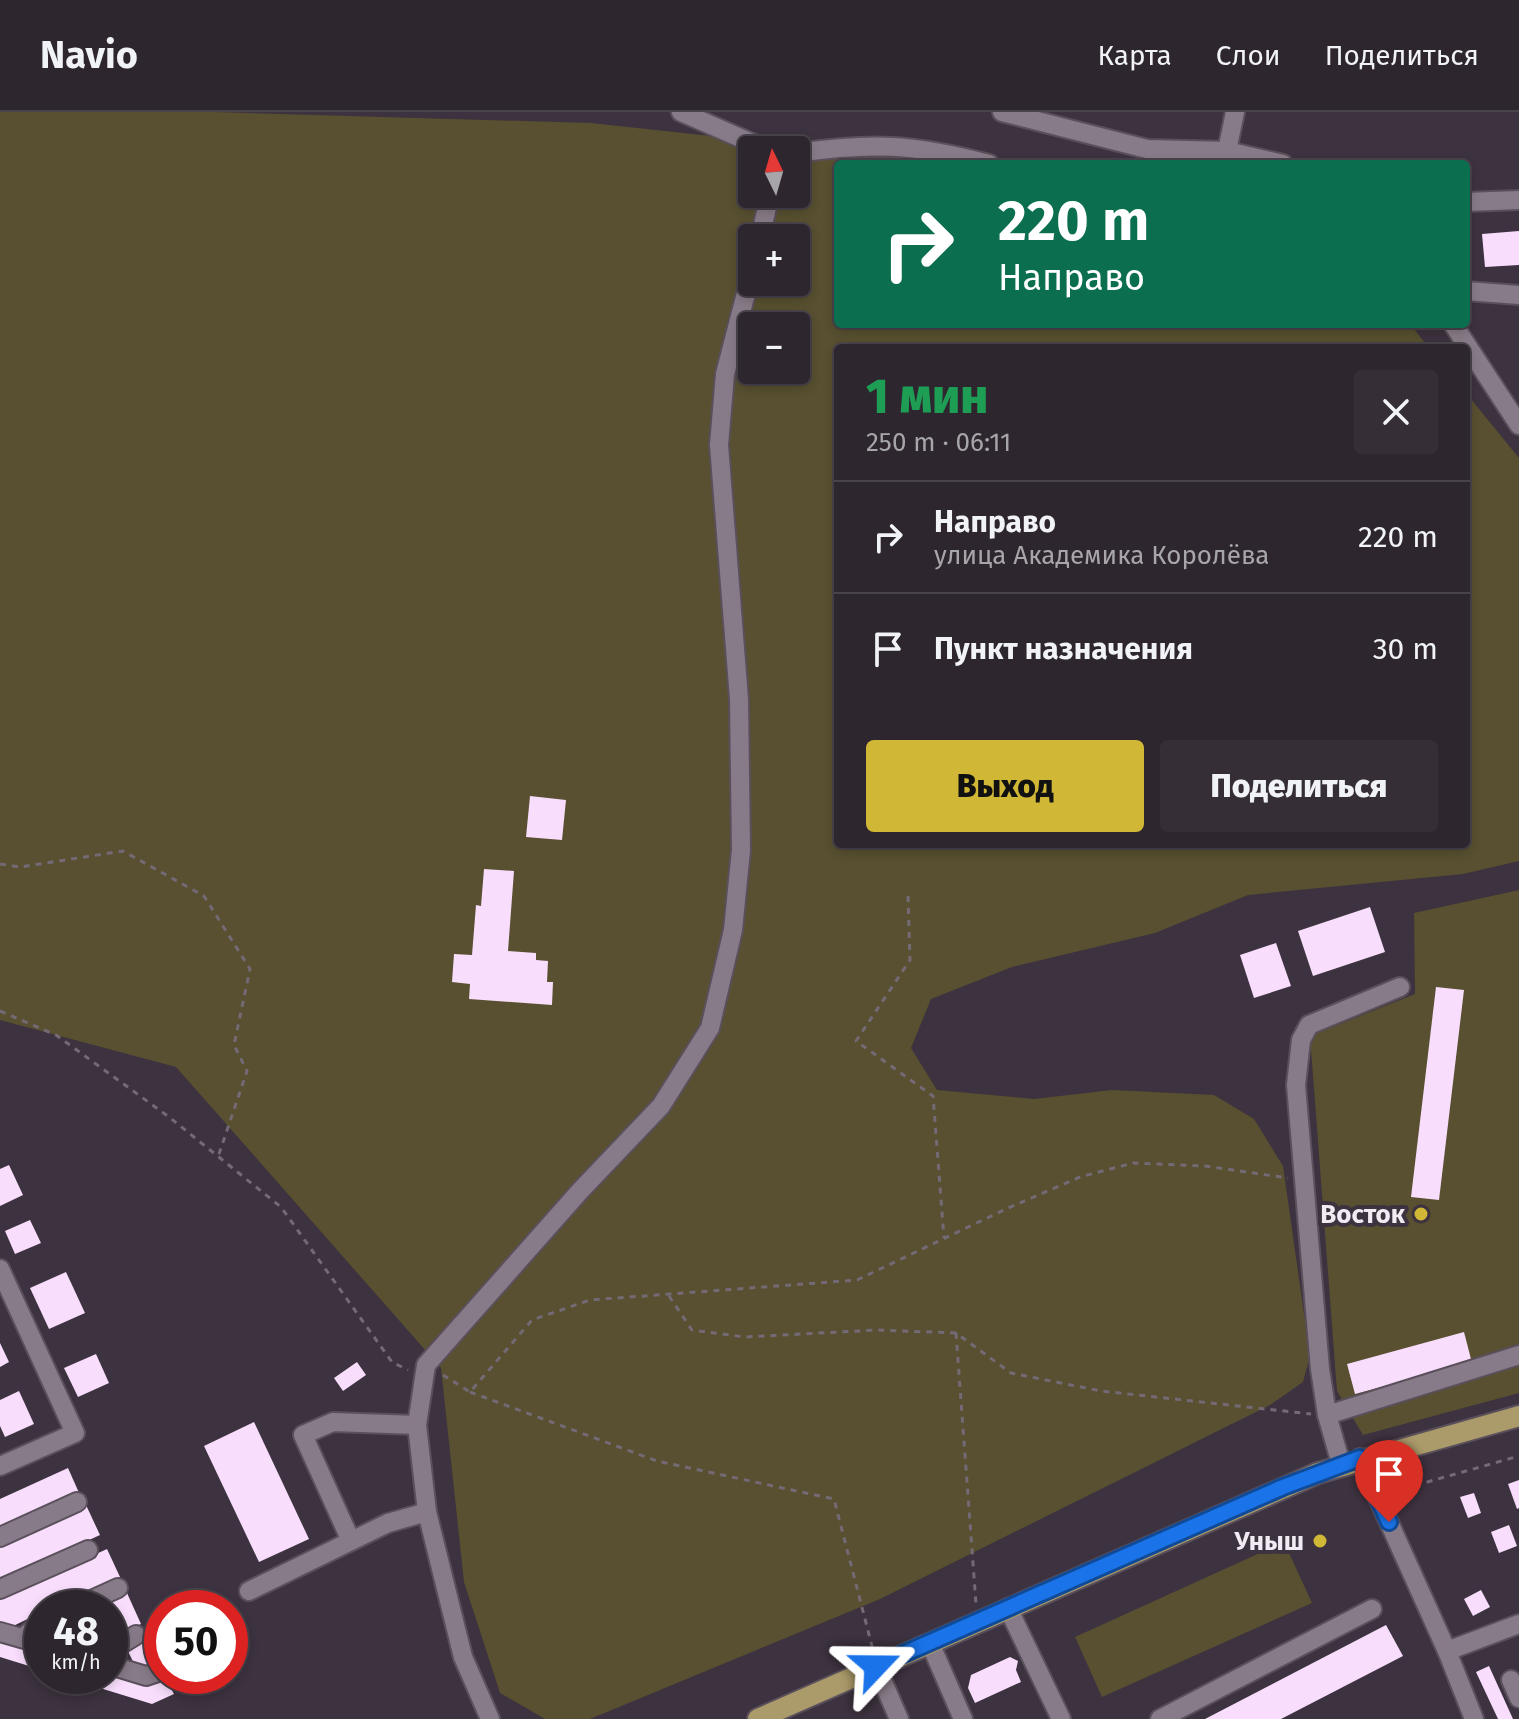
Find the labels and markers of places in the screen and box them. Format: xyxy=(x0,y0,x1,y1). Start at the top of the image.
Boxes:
place label: Восток xyxy=(1320,1199,1406,1230)
marker: Восток xyxy=(1412,1205,1430,1223)
pin xyxy=(1355,1440,1423,1522)
place label: Уныш xyxy=(1233,1526,1304,1557)
marker: Уныш xyxy=(1311,1532,1329,1550)

